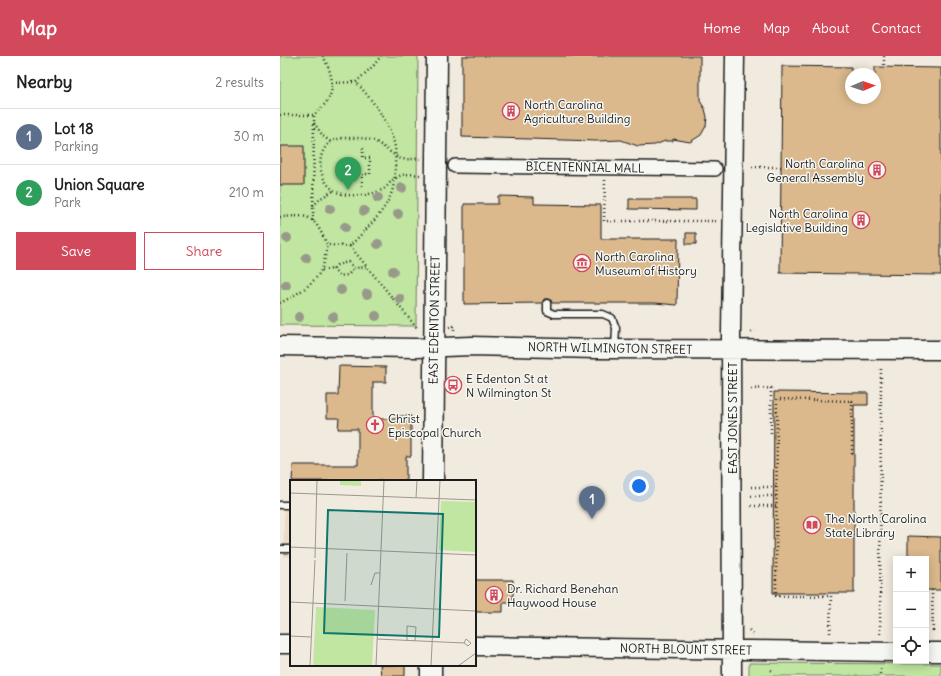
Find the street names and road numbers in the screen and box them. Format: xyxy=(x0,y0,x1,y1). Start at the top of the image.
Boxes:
street label: BICENTENNIAL MALL xyxy=(526,158,645,176)
street label: EAST EDENTON STREET xyxy=(425,256,443,384)
street label: NORTH WILMINGTON STREET xyxy=(528,339,692,357)
street label: EAST JONES STREET xyxy=(725,362,740,474)
street label: NORTH BLOUNT STREET xyxy=(620,640,752,658)

